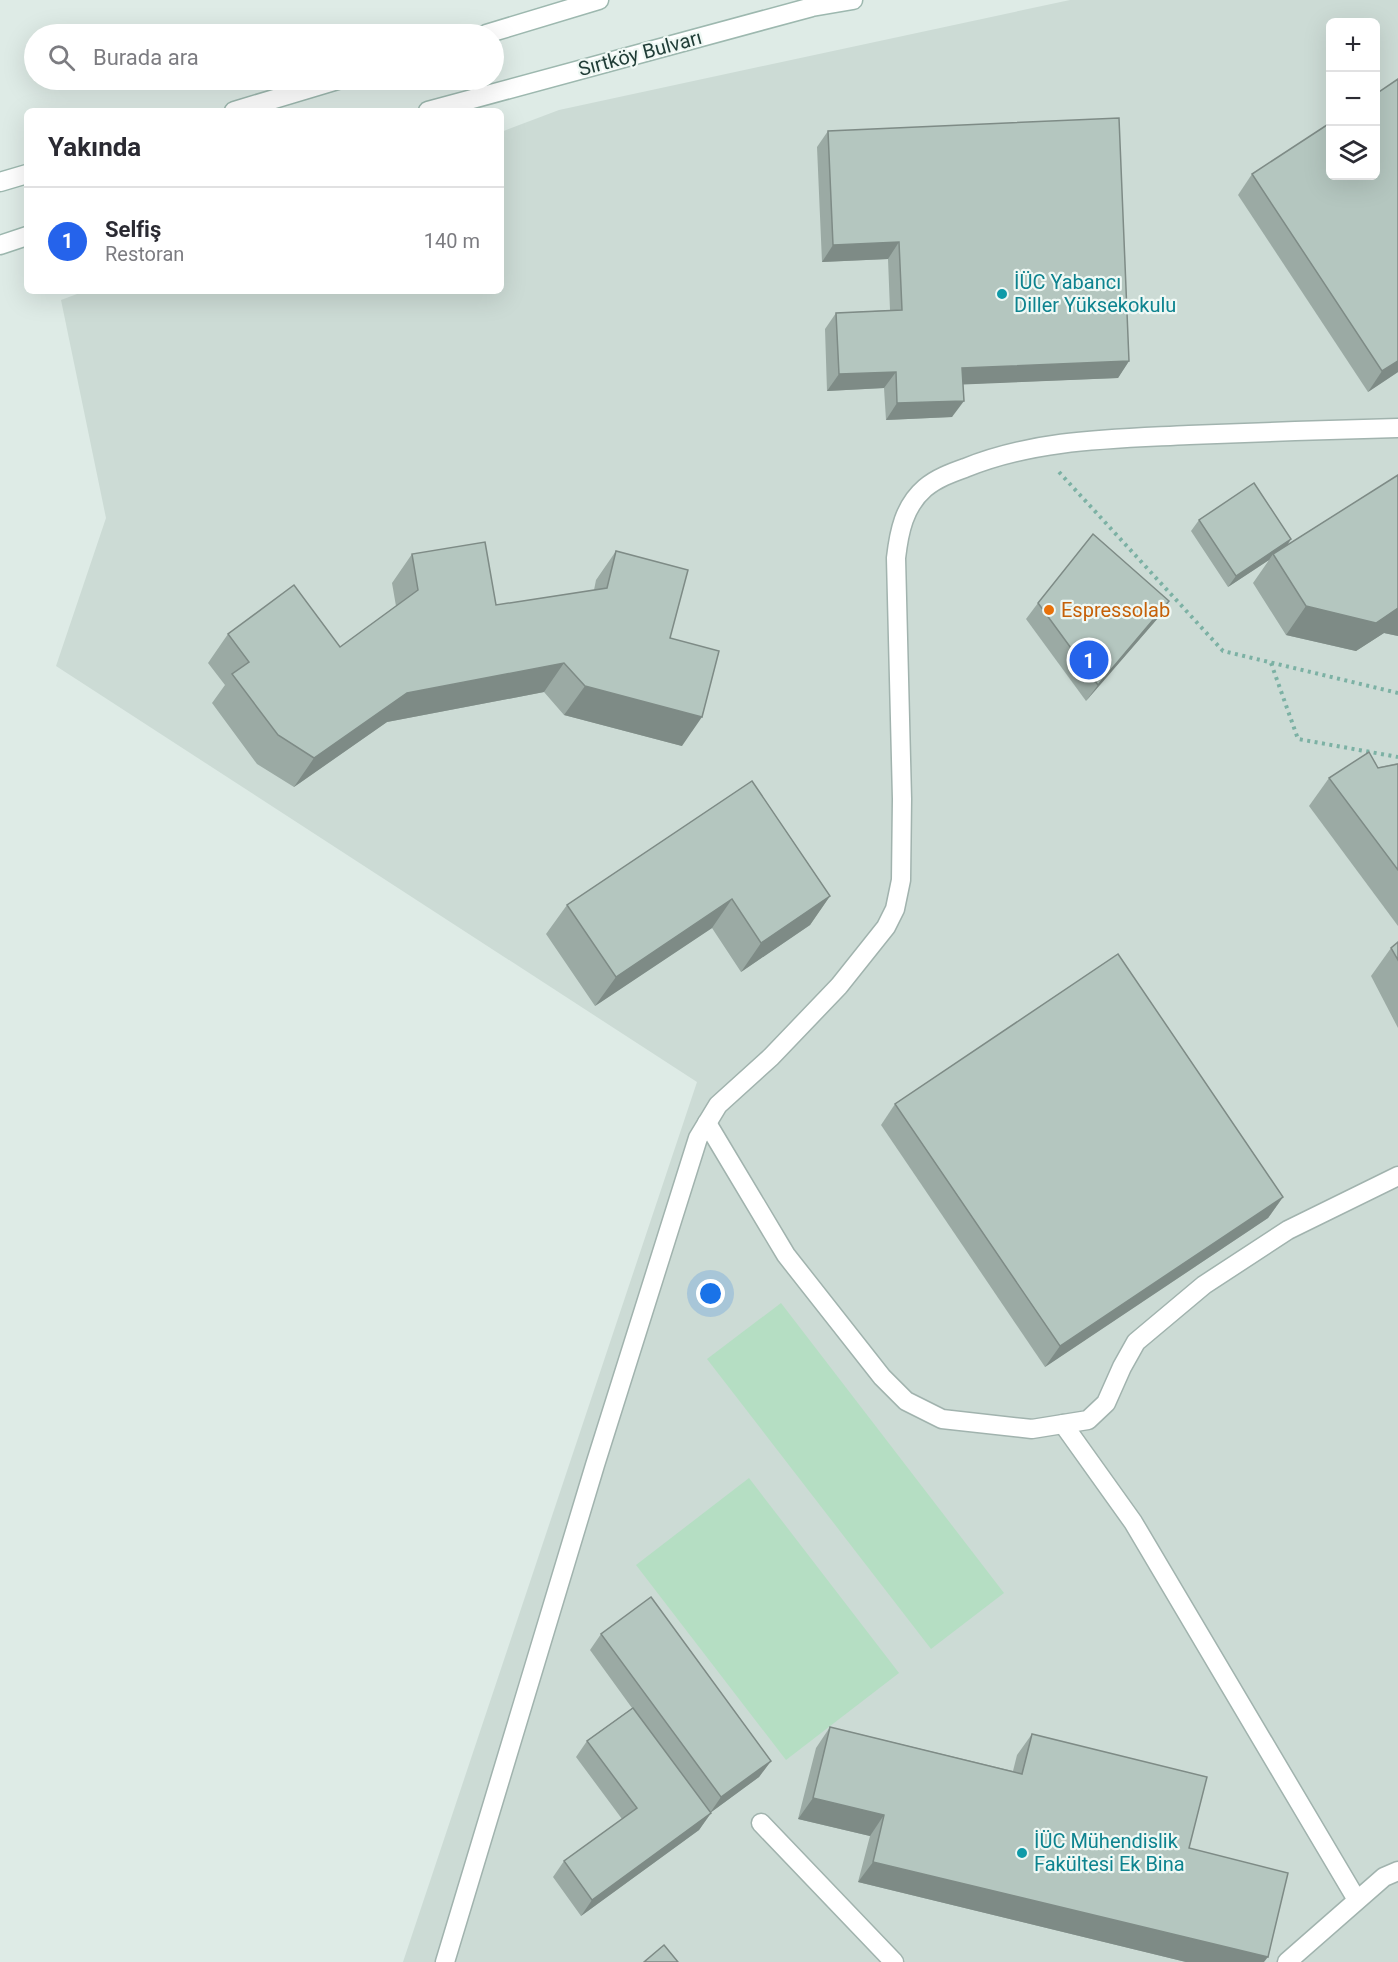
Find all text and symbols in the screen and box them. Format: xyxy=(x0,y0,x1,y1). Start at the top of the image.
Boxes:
map controls xyxy=(1326,18,1380,180)
button: + xyxy=(1326,18,1380,72)
search box xyxy=(24,24,504,90)
street label: Sırtköy Bulvarı xyxy=(576,25,704,81)
icon: search xyxy=(45,41,78,74)
text: Burada ara xyxy=(93,45,199,70)
button: − xyxy=(1326,72,1380,126)
button: layers xyxy=(1326,126,1380,180)
text: Yakında xyxy=(48,132,141,162)
text: Selfiş xyxy=(105,217,161,242)
text: 1 xyxy=(62,229,73,253)
text: 140 m xyxy=(424,229,480,253)
text: Restoran xyxy=(105,242,184,266)
place label: İÜC Yabancı Diller Yüksekokulu xyxy=(1014,270,1176,317)
marker: İÜC Yabancı Diller Yüksekokulu xyxy=(995,287,1009,301)
place label: Espressolab xyxy=(1061,598,1170,622)
marker: Espressolab xyxy=(1042,603,1056,617)
pin: 1 xyxy=(1070,638,1108,682)
your location xyxy=(696,1279,725,1308)
place label: İÜC Mühendislik Fakültesi Ek Bina xyxy=(1034,1829,1185,1876)
marker: İÜC Mühendislik Fakültesi Ek Bina xyxy=(1015,1846,1029,1860)

